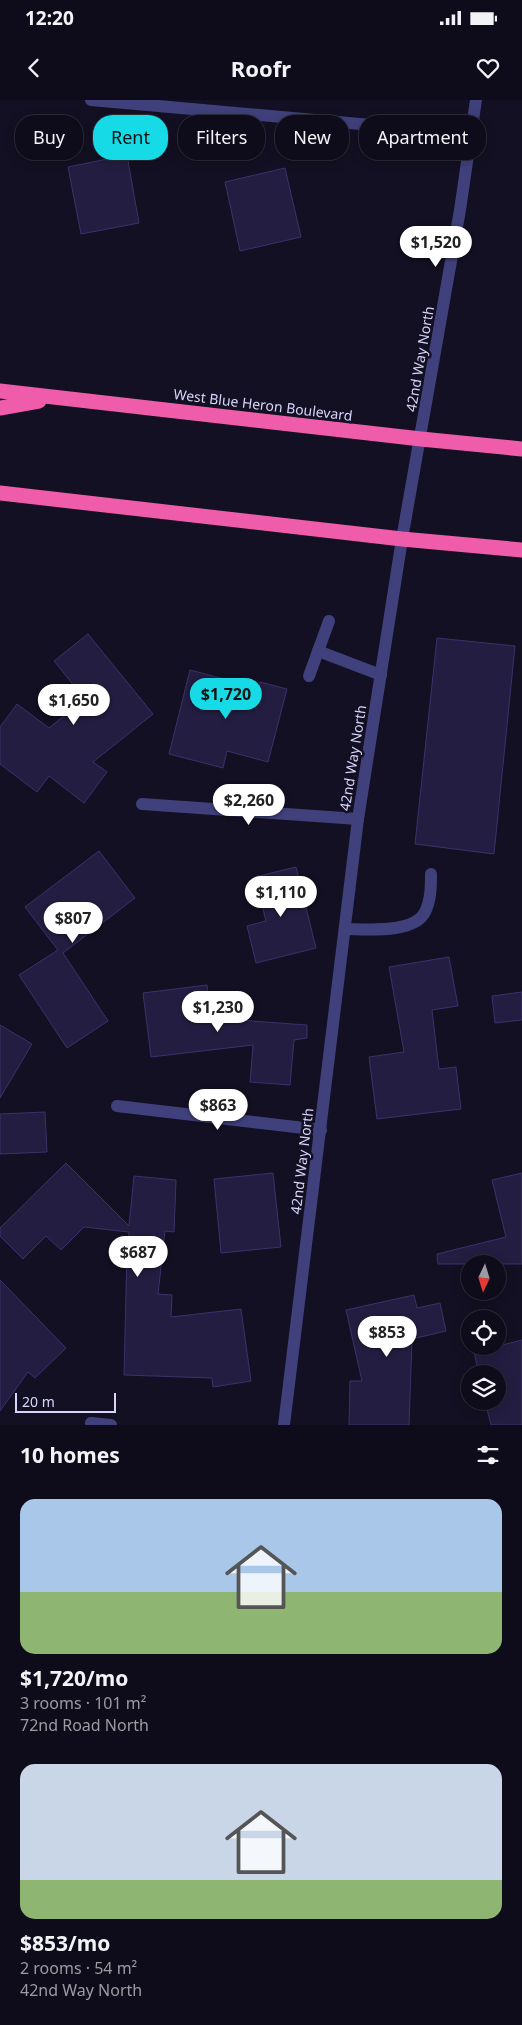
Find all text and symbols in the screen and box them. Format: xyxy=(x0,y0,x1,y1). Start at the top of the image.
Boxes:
text: 12:20 xyxy=(25,5,74,31)
text: Roofr xyxy=(231,53,291,83)
icon: back xyxy=(20,54,48,82)
icon: heart xyxy=(474,54,502,82)
chip: Buy xyxy=(15,115,83,160)
chip: Rent xyxy=(93,115,168,160)
chip: Filters xyxy=(178,115,265,160)
chip: New xyxy=(275,115,349,160)
chip: Apartment xyxy=(359,115,486,160)
pin: $1,520 xyxy=(395,226,477,268)
text: $1,520 xyxy=(411,231,461,253)
street label: 42nd Way North xyxy=(401,305,438,413)
street label: West Blue Heron Boulevard xyxy=(173,384,354,425)
pin: $1,720 xyxy=(185,678,267,720)
text: $1,720 xyxy=(201,683,251,705)
pin: $1,650 xyxy=(33,684,115,726)
text: $1,650 xyxy=(49,689,99,711)
street label: 42nd Way North xyxy=(335,704,370,812)
pin: $2,260 xyxy=(208,784,290,826)
text: $2,260 xyxy=(224,789,274,811)
pin: $1,110 xyxy=(240,876,322,918)
text: $1,110 xyxy=(256,881,306,903)
pin: $807 xyxy=(43,902,103,944)
text: $807 xyxy=(55,907,91,929)
pin: $1,230 xyxy=(177,990,259,1033)
text: $1,230 xyxy=(193,996,243,1018)
pin: $863 xyxy=(188,1088,248,1131)
text: $863 xyxy=(200,1094,236,1116)
street label: 42nd Way North xyxy=(286,1107,317,1215)
pin: $687 xyxy=(108,1236,168,1278)
text: $687 xyxy=(120,1241,156,1263)
north arrow xyxy=(461,1255,506,1300)
map controls xyxy=(461,1255,506,1410)
button: locate xyxy=(461,1310,506,1355)
pin: $853 xyxy=(357,1316,417,1358)
text: $853 xyxy=(369,1321,405,1343)
button: layers xyxy=(461,1365,506,1410)
scale bar xyxy=(15,1390,116,1413)
text: 20 m xyxy=(22,1392,55,1411)
text: 10 homes xyxy=(20,1441,120,1469)
icon: filters xyxy=(474,1441,502,1469)
icon: home xyxy=(216,1532,306,1622)
text: $1,720/mo xyxy=(20,1664,128,1692)
text: 3 rooms · 101 m² xyxy=(20,1692,146,1714)
text: 72nd Road North xyxy=(20,1714,149,1736)
icon: home xyxy=(216,1797,306,1887)
text: $853/mo xyxy=(20,1929,110,1957)
text: 2 rooms · 54 m² xyxy=(20,1957,137,1979)
text: 42nd Way North xyxy=(20,1979,142,2001)

